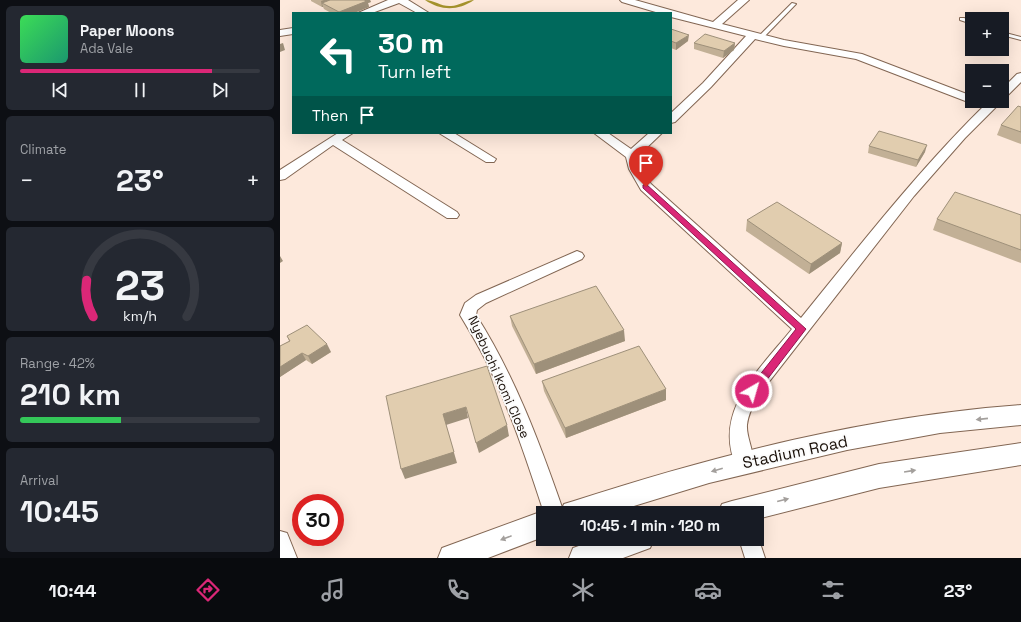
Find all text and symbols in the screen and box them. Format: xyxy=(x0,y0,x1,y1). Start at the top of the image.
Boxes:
map controls xyxy=(965,12,1009,108)
button: + xyxy=(965,12,1009,56)
text: Paper Moons xyxy=(80,21,174,40)
text: 30 m xyxy=(378,25,444,61)
icon: left xyxy=(312,28,364,80)
text: Ada Vale xyxy=(80,40,133,57)
text: Turn left xyxy=(378,60,451,83)
button: − xyxy=(965,64,1009,108)
icon: previous xyxy=(49,79,71,101)
icon: pause xyxy=(129,79,151,101)
icon: next xyxy=(209,79,231,101)
icon: arrive xyxy=(356,104,378,126)
text: Then xyxy=(312,106,348,125)
text: Climate xyxy=(20,141,66,158)
pin xyxy=(629,146,663,187)
icon: arrive xyxy=(635,152,657,174)
text: 23° xyxy=(116,161,164,200)
text: − xyxy=(20,166,34,194)
text: + xyxy=(246,166,260,194)
text: 23 xyxy=(115,259,165,312)
text: km/h xyxy=(123,307,157,325)
street label: Nyebuchi Ikomi Close xyxy=(464,313,534,441)
text: Range · 42% xyxy=(20,355,95,372)
position arrow xyxy=(731,370,773,412)
text: 210 km xyxy=(20,375,121,414)
one-way arrow xyxy=(976,415,988,422)
street label: Stadium Road xyxy=(740,431,850,473)
one-way arrow xyxy=(711,467,724,473)
one-way arrow xyxy=(904,468,916,474)
text: Arrival xyxy=(20,472,59,489)
text: 10:45 xyxy=(20,492,99,531)
speed limit sign: 30 xyxy=(292,494,344,546)
one-way arrow xyxy=(777,497,789,503)
text: 10:45 · 1 min · 120 m xyxy=(580,516,720,535)
one-way arrow xyxy=(500,535,512,541)
icon: directions xyxy=(194,576,222,604)
icon: music xyxy=(319,576,347,604)
icon: phone xyxy=(444,576,472,604)
icon: climate xyxy=(569,576,597,604)
icon: car xyxy=(694,576,722,604)
icon: filters xyxy=(819,576,847,604)
text: 10:44 xyxy=(49,579,97,602)
text: 23° xyxy=(944,579,972,602)

